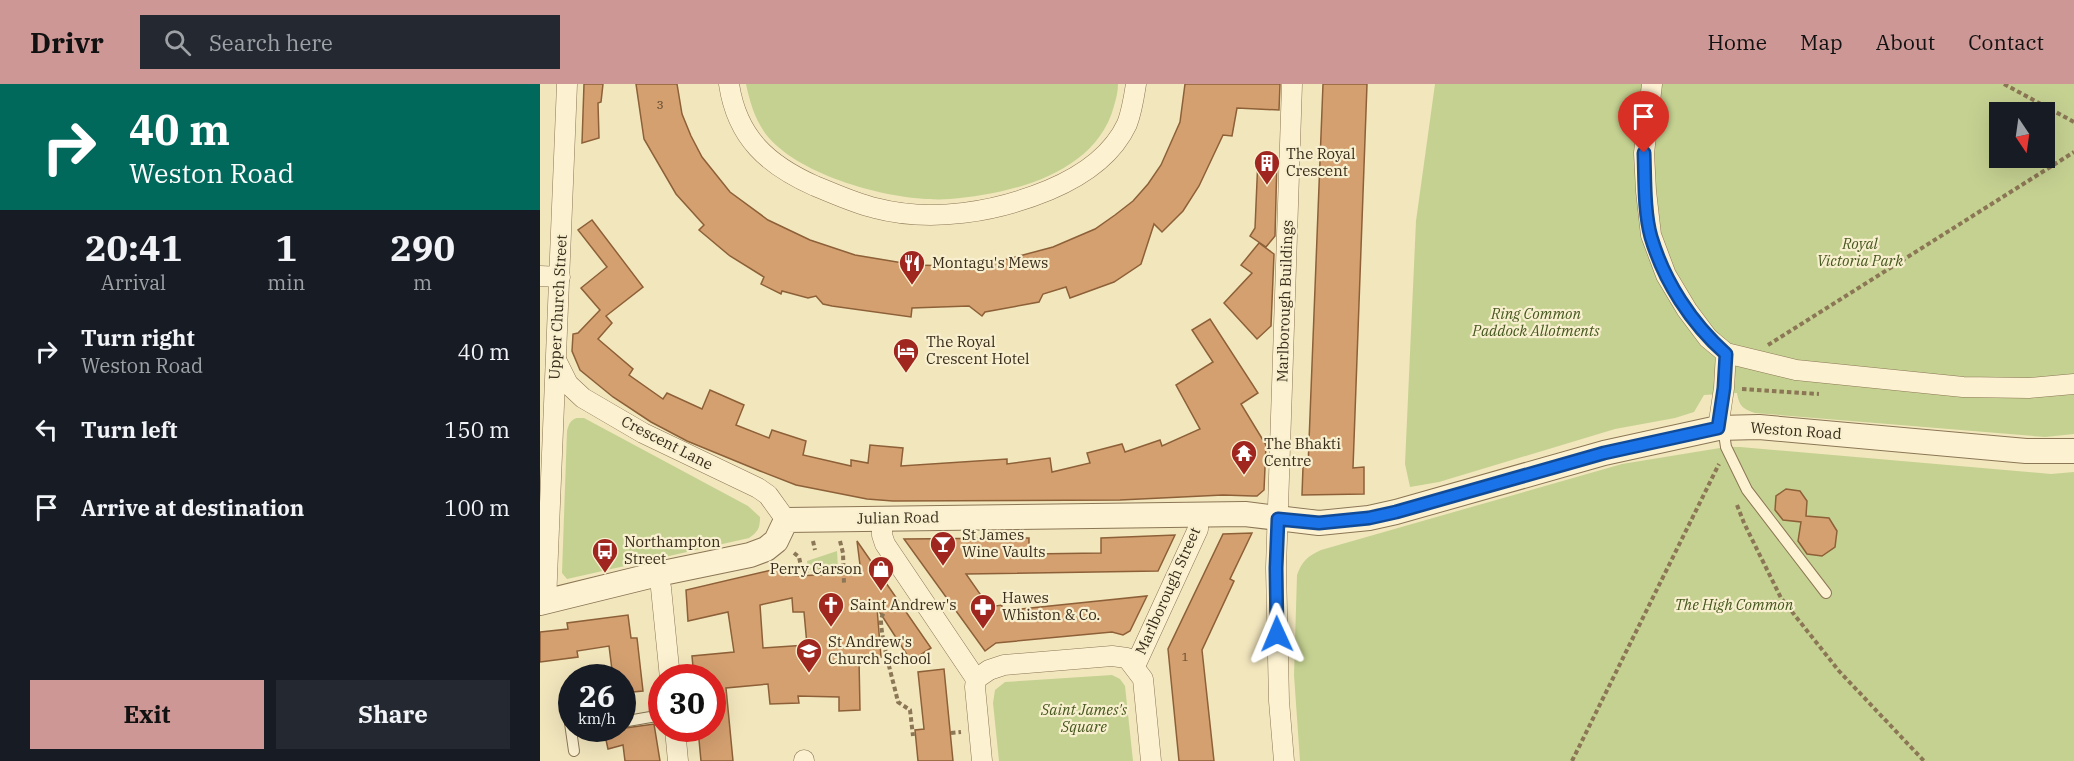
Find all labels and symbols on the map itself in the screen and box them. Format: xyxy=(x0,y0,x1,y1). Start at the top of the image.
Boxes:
pin xyxy=(1618,91,1669,153)
house number: 3 xyxy=(656,97,664,112)
north arrow xyxy=(1989,102,2055,168)
place label: The Royal Crescent xyxy=(1286,144,1355,180)
building icon: The Royal Crescent xyxy=(1252,148,1282,186)
street label: Marlborough Buildings xyxy=(1272,219,1297,383)
street label: Upper Church Street xyxy=(544,234,571,380)
park label: Royal Victoria Park xyxy=(1817,234,1903,270)
restaurant icon: Montagu's Mews xyxy=(897,248,927,286)
place label: Montagu's Mews xyxy=(932,253,1048,272)
park label: Ring Common Paddock Allotments xyxy=(1471,304,1600,340)
place label: The Royal Crescent Hotel xyxy=(926,332,1030,368)
hotel icon: The Royal Crescent Hotel xyxy=(891,336,921,374)
street label: Crescent Lane xyxy=(618,411,716,474)
street label: Weston Road xyxy=(1750,418,1842,443)
place label: The Bhakti Centre xyxy=(1264,434,1341,470)
temple icon: The Bhakti Centre xyxy=(1229,438,1259,476)
street label: Julian Road xyxy=(857,507,939,528)
street label: Marlborough Street xyxy=(1131,524,1204,657)
place label: St James Wine Vaults xyxy=(962,525,1046,561)
bar icon: St James Wine Vaults xyxy=(928,529,958,567)
place label: Northampton Street xyxy=(624,532,721,568)
bus stop icon: Northampton Street xyxy=(590,536,620,574)
shop icon: Perry Carson xyxy=(866,554,896,592)
place label: Perry Carson xyxy=(770,559,862,578)
place label: Hawes Whiston & Co. xyxy=(1002,588,1100,624)
church icon: Saint Andrew's xyxy=(816,590,846,628)
pharmacy icon: Hawes Whiston & Co. xyxy=(968,592,998,630)
place label: Saint Andrew's xyxy=(850,595,957,614)
park label: The High Common xyxy=(1675,595,1794,614)
position arrow xyxy=(1245,602,1309,666)
place label: St Andrew's Church School xyxy=(828,632,931,668)
school or university icon: St Andrew's Church School xyxy=(794,636,824,674)
house number: 1 xyxy=(1181,649,1189,664)
speed limit sign: 30 xyxy=(648,664,726,742)
park label: Saint James's Square xyxy=(1040,700,1127,736)

